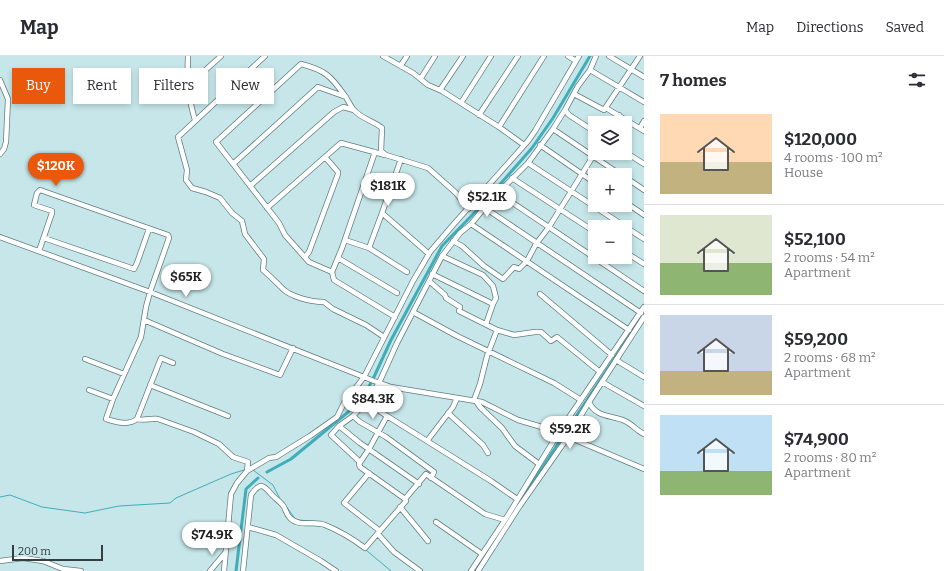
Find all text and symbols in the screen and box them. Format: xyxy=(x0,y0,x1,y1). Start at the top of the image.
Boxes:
text: Map xyxy=(20,16,59,39)
text: Map xyxy=(746,19,774,36)
text: Directions xyxy=(796,19,864,36)
text: Saved xyxy=(886,19,924,36)
chip: Buy xyxy=(12,68,65,104)
chip: Rent xyxy=(73,68,131,104)
chip: Filters xyxy=(139,68,208,104)
chip: New xyxy=(216,68,274,104)
icon: filters xyxy=(906,69,928,91)
text: 7 homes xyxy=(660,70,727,91)
map controls xyxy=(588,116,632,264)
button: layers xyxy=(588,116,632,160)
text: $120,000 xyxy=(784,129,857,150)
icon: home xyxy=(692,130,740,178)
text: 4 rooms · 100 m² xyxy=(784,150,883,165)
pin: $120K xyxy=(28,153,84,187)
text: $120K xyxy=(37,158,75,173)
text: House xyxy=(784,165,823,180)
button: + xyxy=(588,168,632,212)
pin: $181K xyxy=(360,173,416,207)
text: $181K xyxy=(370,178,406,193)
pin: $52.1K xyxy=(454,184,520,218)
text: $52.1K xyxy=(467,189,507,204)
button: − xyxy=(588,220,632,264)
text: $52,100 xyxy=(784,229,846,250)
icon: home xyxy=(692,231,740,279)
text: 2 rooms · 54 m² xyxy=(784,250,875,265)
pin: $65K xyxy=(162,264,210,298)
text: Apartment xyxy=(784,265,851,280)
text: $65K xyxy=(170,269,202,284)
text: $59,200 xyxy=(784,329,848,350)
icon: home xyxy=(692,331,740,379)
text: 2 rooms · 68 m² xyxy=(784,350,876,365)
text: Apartment xyxy=(784,365,851,380)
pin: $84.3K xyxy=(340,386,406,420)
text: $84.3K xyxy=(351,391,395,406)
pin: $59.2K xyxy=(537,416,603,450)
text: $59.2K xyxy=(549,421,591,436)
text: $74,900 xyxy=(784,429,849,450)
icon: home xyxy=(692,431,740,479)
text: 2 rooms · 80 m² xyxy=(784,450,876,465)
text: Apartment xyxy=(784,465,851,480)
pin: $74.9K xyxy=(179,522,245,556)
text: $74.9K xyxy=(191,527,233,542)
scale bar xyxy=(12,543,103,562)
text: 200 m xyxy=(18,545,51,558)

